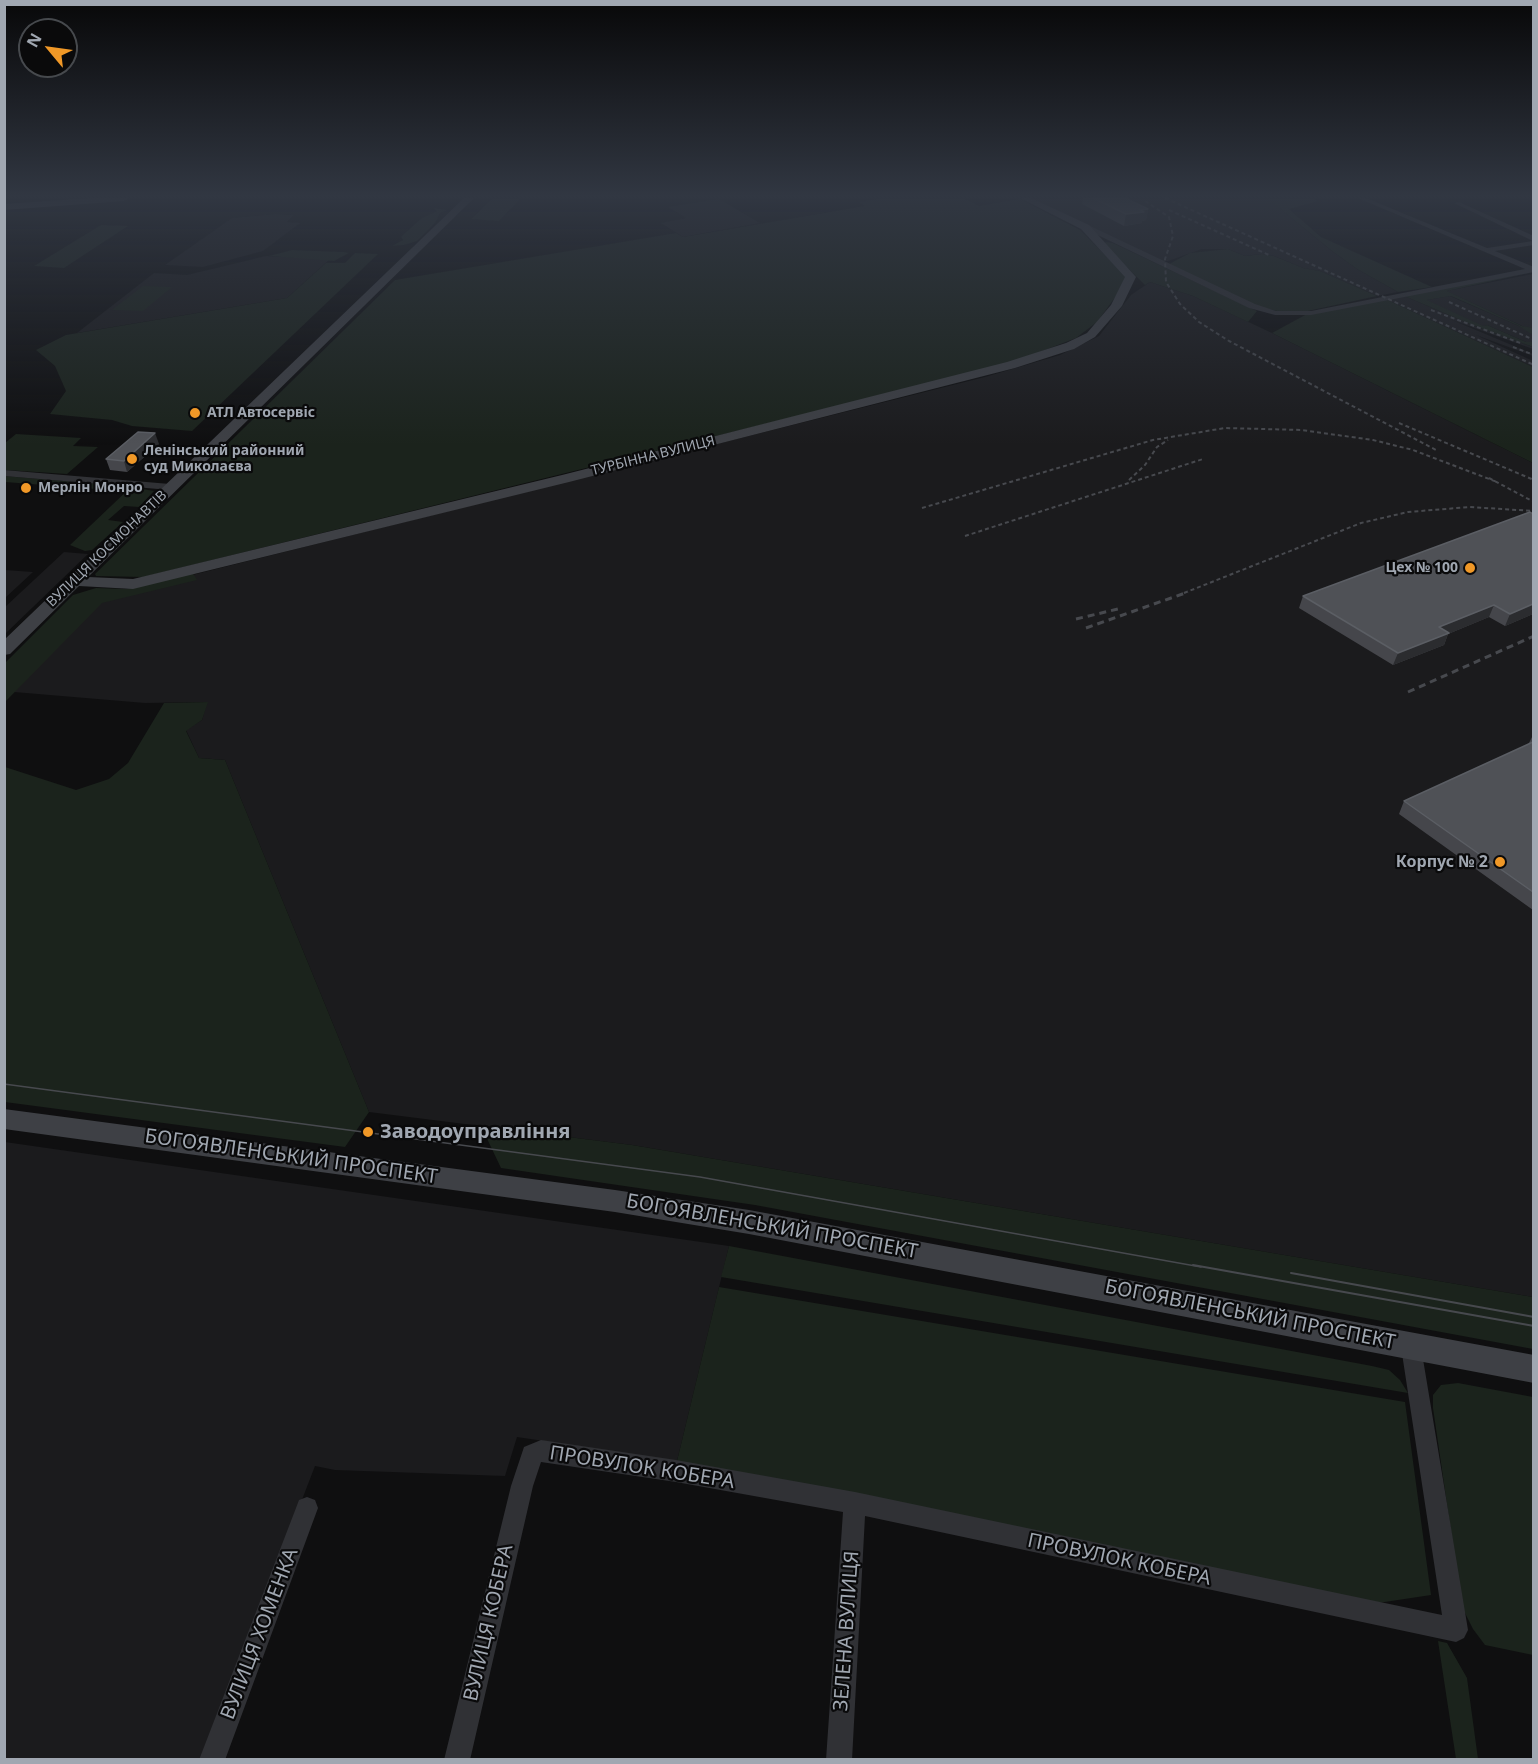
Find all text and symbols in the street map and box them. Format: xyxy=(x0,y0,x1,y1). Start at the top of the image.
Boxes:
north arrow xyxy=(18,18,78,78)
text: N xyxy=(21,29,47,51)
place label: АТЛ Автосервіс xyxy=(207,405,315,421)
marker: АТЛ Автосервіс xyxy=(188,406,202,420)
street label: ТУРБІННА ВУЛИЦЯ xyxy=(589,432,717,480)
place label: Ленінський районний суд Миколаєва xyxy=(144,443,304,476)
marker: Ленінський районний суд Миколаєва xyxy=(125,452,139,466)
place label: Мерлін Монро xyxy=(38,480,143,496)
marker: Мерлін Монро xyxy=(19,481,33,495)
street label: ВУЛИЦЯ КОСМОНАВТІВ xyxy=(43,487,171,611)
place label: Цех № 100 xyxy=(1385,560,1458,576)
marker: Цех № 100 xyxy=(1463,561,1477,575)
place label: Корпус № 2 xyxy=(1396,852,1488,872)
marker: Корпус № 2 xyxy=(1493,855,1507,869)
place label: Заводоуправління xyxy=(380,1120,570,1144)
street label: БОГОЯВЛЕНСЬКИЙ ПРОСПЕКТ xyxy=(143,1125,439,1189)
marker: Заводоуправління xyxy=(361,1125,375,1139)
street label: БОГОЯВЛЕНСЬКИЙ ПРОСПЕКТ xyxy=(625,1190,919,1264)
street label: БОГОЯВЛЕНСЬКИЙ ПРОСПЕКТ xyxy=(1103,1275,1397,1355)
street label: ПРОВУЛОК КОБЕРА xyxy=(548,1442,736,1494)
street label: ПРОВУЛОК КОБЕРА xyxy=(1025,1529,1213,1591)
street label: ВУЛИЦЯ КОБЕРА xyxy=(459,1542,519,1704)
street label: ВУЛИЦЯ ХОМЕНКА xyxy=(216,1545,304,1723)
street label: ЗЕЛЕНА ВУЛИЦЯ xyxy=(829,1550,865,1712)

